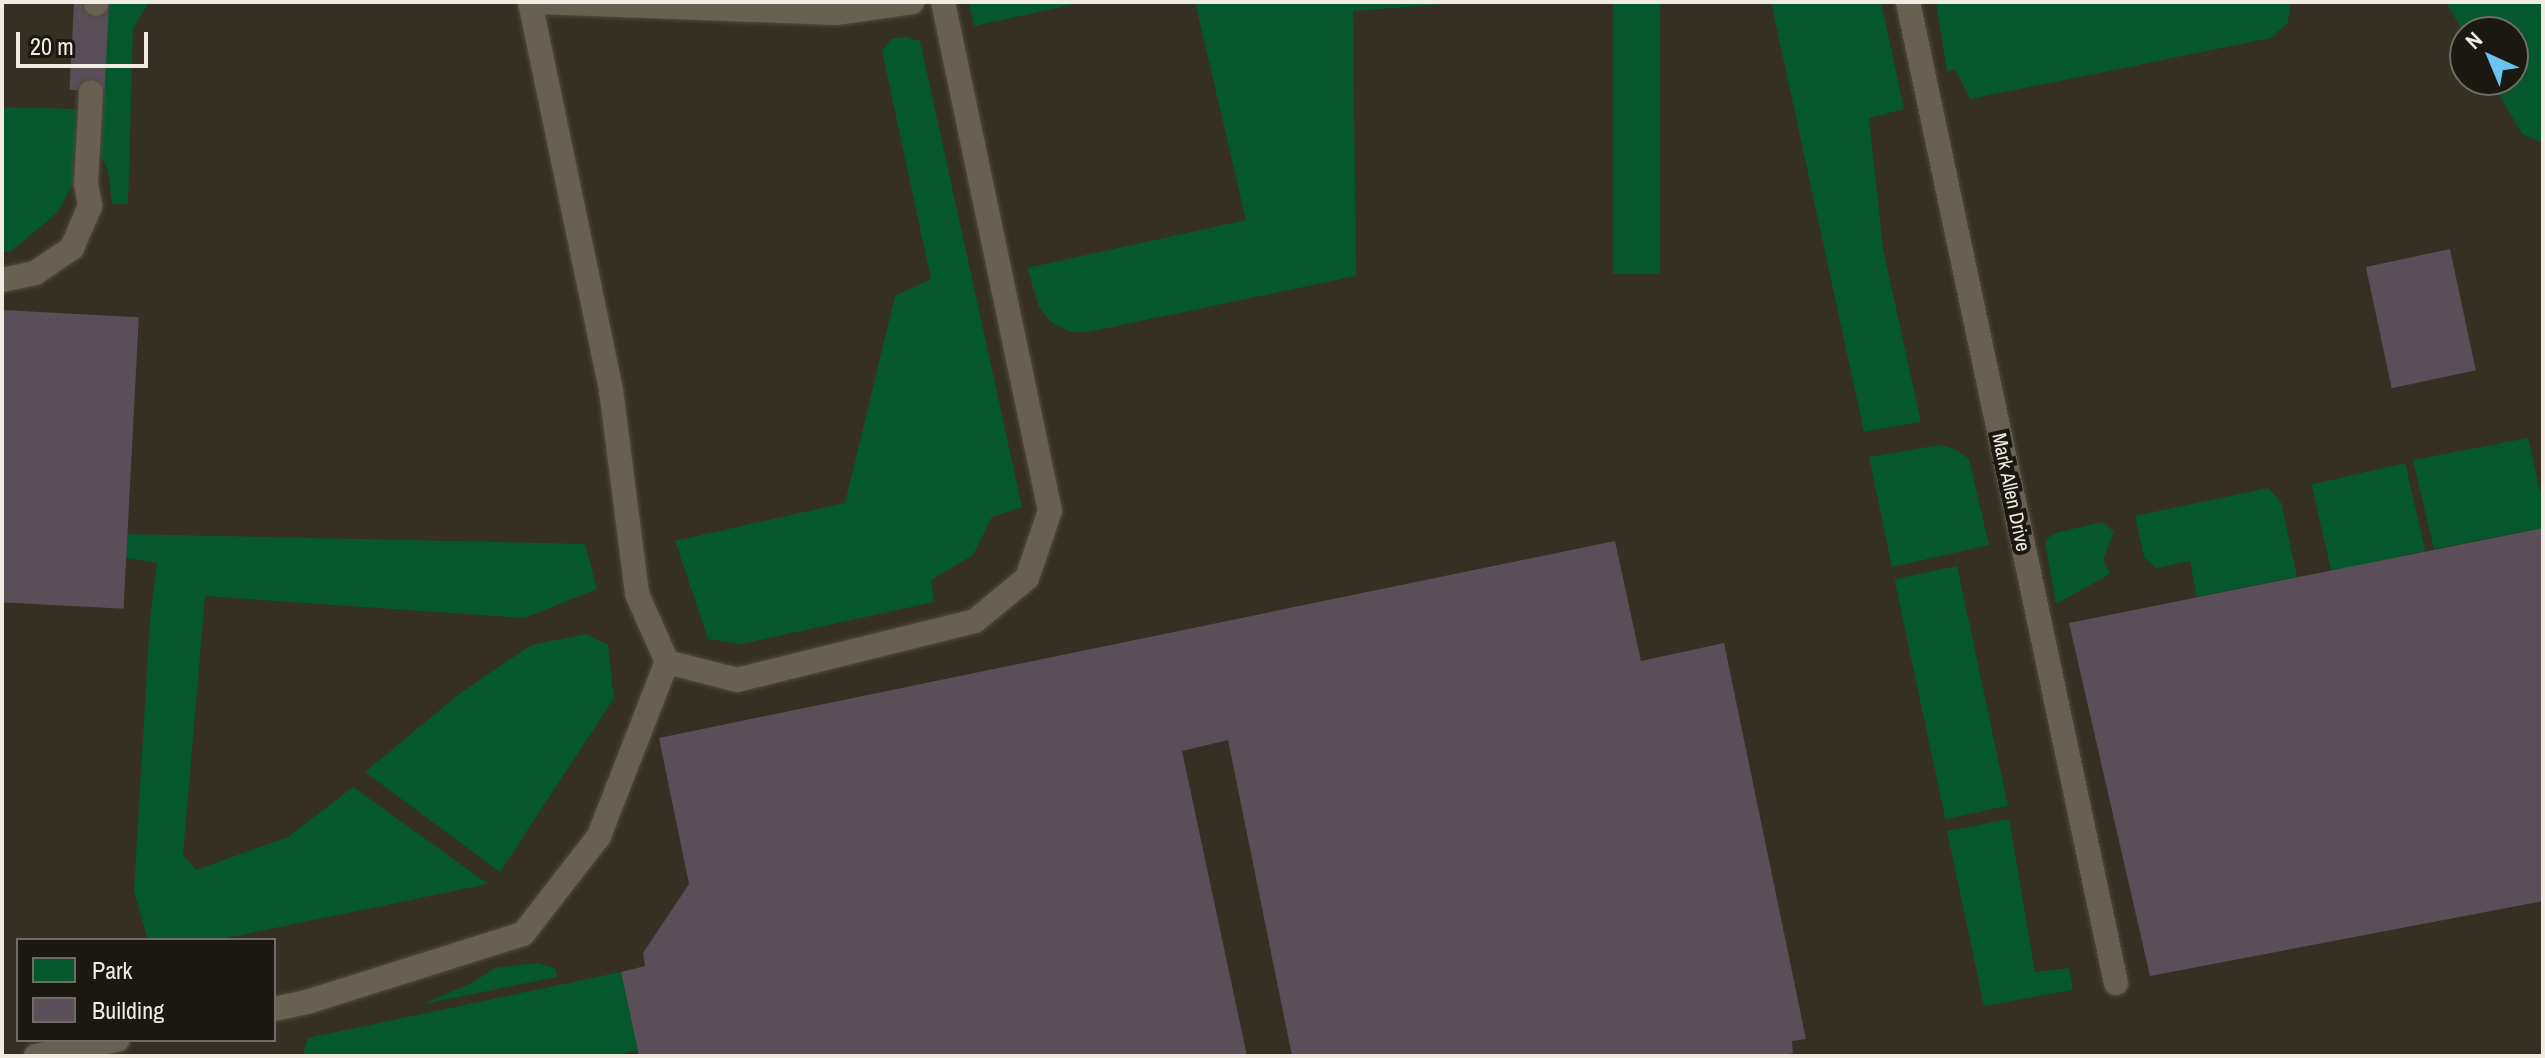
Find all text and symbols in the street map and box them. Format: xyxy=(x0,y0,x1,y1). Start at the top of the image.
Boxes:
scale bar xyxy=(20,16,152,66)
north arrow xyxy=(2449,16,2529,96)
text: N xyxy=(2459,25,2489,55)
text: 20 m xyxy=(30,30,74,62)
street label: Mark Allen Drive xyxy=(1988,430,2036,554)
legend xyxy=(16,938,276,1042)
text: Park xyxy=(92,954,132,986)
text: Building xyxy=(92,994,164,1026)

